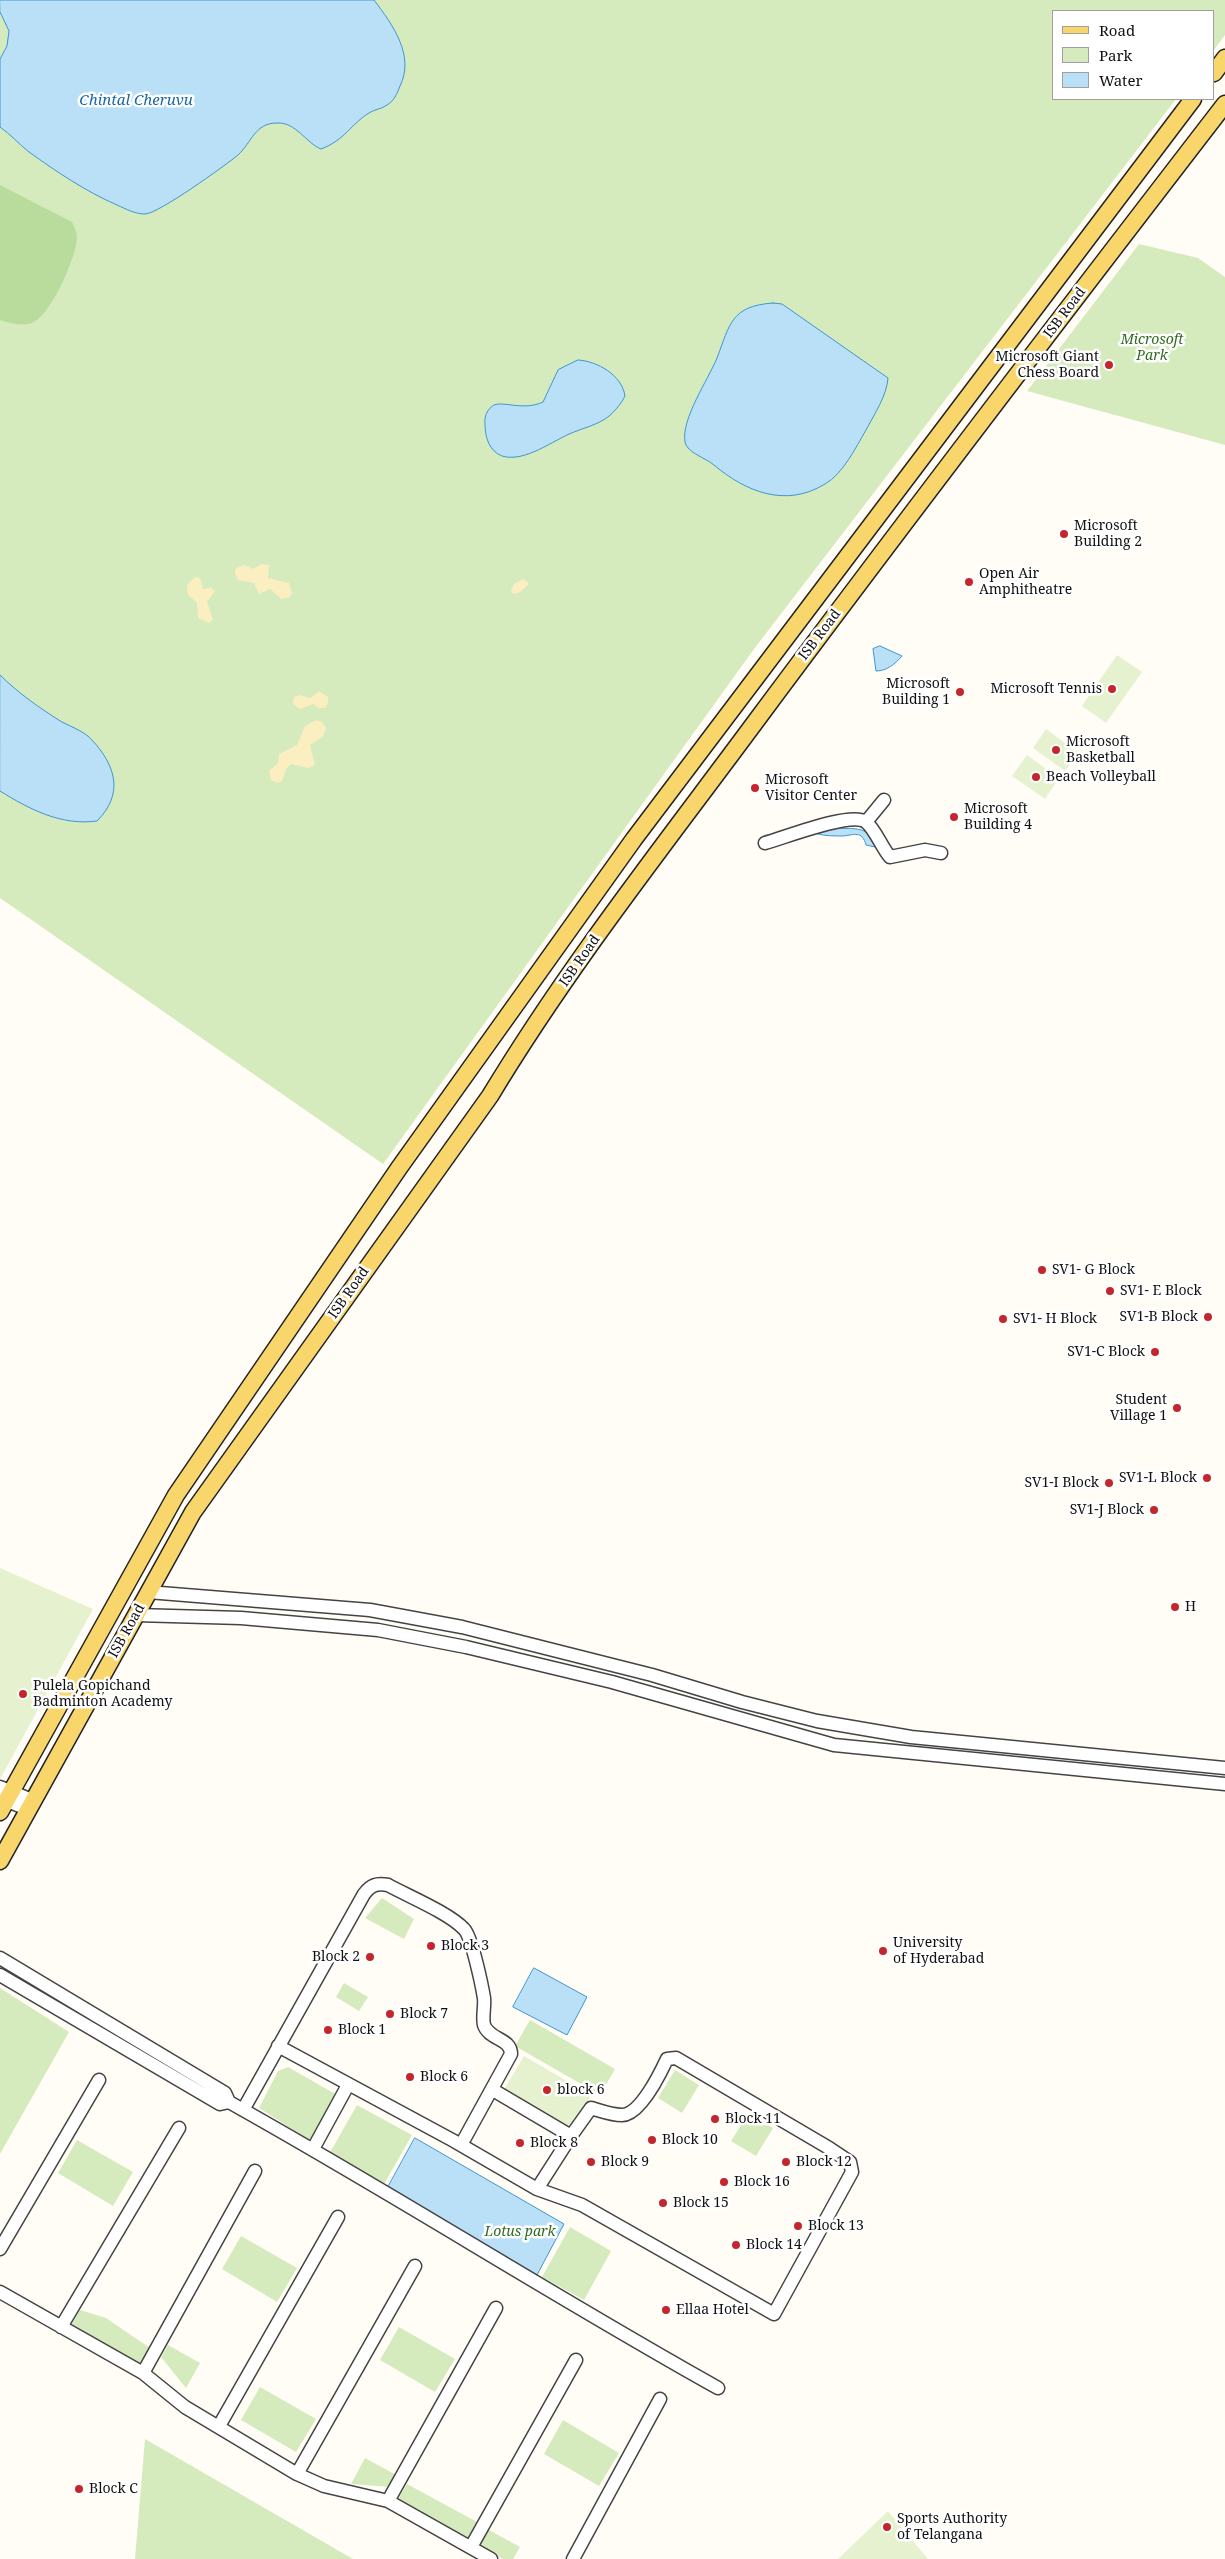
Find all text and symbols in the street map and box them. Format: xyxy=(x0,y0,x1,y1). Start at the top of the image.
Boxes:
legend xyxy=(1052,10,1215,100)
text: Road xyxy=(1099,20,1135,40)
text: Park xyxy=(1099,45,1132,65)
text: Water xyxy=(1099,70,1142,90)
water label: Chintal Cheruvu xyxy=(79,92,193,110)
street label: ISB Road xyxy=(1040,284,1090,342)
park label: Microsoft Park xyxy=(1121,332,1183,364)
place label: Microsoft Giant Chess Board xyxy=(995,349,1099,382)
marker: Microsoft Giant Chess Board xyxy=(1103,359,1115,371)
place label: Microsoft Building 2 xyxy=(1074,518,1142,550)
marker: Microsoft Building 2 xyxy=(1058,528,1070,540)
place label: Open Air Amphitheatre xyxy=(979,566,1072,598)
marker: Open Air Amphitheatre xyxy=(963,576,975,588)
street label: ISB Road xyxy=(795,606,845,664)
place label: Microsoft Building 1 xyxy=(882,676,950,709)
place label: Microsoft Tennis xyxy=(990,681,1102,697)
marker: Microsoft Tennis xyxy=(1106,683,1118,695)
marker: Microsoft Building 1 xyxy=(954,686,966,698)
place label: Microsoft Basketball xyxy=(1066,734,1135,766)
marker: Microsoft Basketball xyxy=(1050,744,1062,756)
place label: Beach Volleyball xyxy=(1046,769,1156,785)
marker: Beach Volleyball xyxy=(1030,771,1042,783)
place label: Microsoft Visitor Center xyxy=(765,772,857,804)
marker: Microsoft Visitor Center xyxy=(749,782,761,794)
place label: Microsoft Building 4 xyxy=(964,801,1032,834)
marker: Microsoft Building 4 xyxy=(948,811,960,823)
street label: ISB Road xyxy=(556,932,604,990)
place label: SV1- G Block xyxy=(1052,1262,1135,1278)
street label: ISB Road xyxy=(325,1264,373,1322)
marker: SV1- G Block xyxy=(1036,1264,1048,1276)
place label: SV1- E Block xyxy=(1120,1283,1202,1299)
marker: SV1- E Block xyxy=(1104,1285,1116,1297)
place label: SV1-B Block xyxy=(1120,1309,1198,1325)
place label: SV1- H Block xyxy=(1013,1311,1097,1327)
marker: SV1-B Block xyxy=(1202,1311,1214,1323)
marker: SV1- H Block xyxy=(997,1313,1009,1325)
place label: SV1-C Block xyxy=(1067,1344,1145,1360)
marker: SV1-C Block xyxy=(1149,1346,1161,1358)
place label: Student Village 1 xyxy=(1110,1392,1167,1424)
marker: Student Village 1 xyxy=(1171,1402,1183,1414)
place label: SV1-L Block xyxy=(1119,1470,1197,1486)
marker: SV1-L Block xyxy=(1201,1472,1213,1484)
place label: SV1-I Block xyxy=(1025,1475,1099,1491)
marker: SV1-I Block xyxy=(1103,1477,1115,1489)
place label: SV1-J Block xyxy=(1070,1502,1144,1518)
marker: SV1-J Block xyxy=(1148,1504,1160,1516)
place label: H xyxy=(1185,1599,1196,1615)
street label: ISB Road xyxy=(105,1601,149,1661)
marker: H xyxy=(1169,1601,1181,1613)
place label: Pulela Gopichand Badminton Academy xyxy=(33,1678,172,1710)
marker: Pulela Gopichand Badminton Academy xyxy=(17,1688,29,1700)
place label: University of Hyderabad xyxy=(893,1935,984,1968)
place label: Block 3 xyxy=(441,1938,489,1954)
marker: Block 3 xyxy=(425,1940,437,1952)
marker: University of Hyderabad xyxy=(877,1945,889,1957)
place label: Block 2 xyxy=(312,1949,360,1965)
marker: Block 2 xyxy=(364,1951,376,1963)
place label: Block 7 xyxy=(400,2006,448,2022)
marker: Block 7 xyxy=(384,2008,396,2020)
place label: Block 1 xyxy=(338,2022,386,2038)
marker: Block 1 xyxy=(322,2024,334,2036)
place label: Block 6 xyxy=(420,2069,468,2085)
marker: Block 6 xyxy=(404,2071,416,2083)
place label: block 6 xyxy=(557,2082,605,2098)
marker: block 6 xyxy=(541,2084,553,2096)
place label: Block 11 xyxy=(725,2111,781,2127)
marker: Block 11 xyxy=(709,2113,721,2125)
place label: Block 10 xyxy=(662,2132,718,2148)
marker: Block 10 xyxy=(646,2134,658,2146)
place label: Block 8 xyxy=(530,2135,578,2151)
marker: Block 8 xyxy=(514,2137,526,2149)
place label: Block 9 xyxy=(601,2154,649,2170)
place label: Block 12 xyxy=(796,2154,852,2170)
marker: Block 9 xyxy=(585,2156,597,2168)
marker: Block 12 xyxy=(780,2156,792,2168)
place label: Block 16 xyxy=(734,2174,790,2190)
marker: Block 16 xyxy=(718,2176,730,2188)
place label: Block 15 xyxy=(673,2195,729,2211)
marker: Block 15 xyxy=(657,2197,669,2209)
place label: Block 13 xyxy=(808,2218,864,2234)
marker: Block 13 xyxy=(792,2220,804,2232)
park label: Lotus park xyxy=(484,2224,556,2240)
place label: Block 14 xyxy=(746,2237,802,2253)
marker: Block 14 xyxy=(730,2239,742,2251)
place label: Ellaa Hotel xyxy=(676,2302,749,2318)
marker: Ellaa Hotel xyxy=(660,2304,672,2316)
place label: Block C xyxy=(89,2481,138,2497)
marker: Block C xyxy=(73,2483,85,2495)
place label: Sports Authority of Telangana xyxy=(897,2511,1007,2544)
marker: Sports Authority of Telangana xyxy=(881,2521,893,2533)

